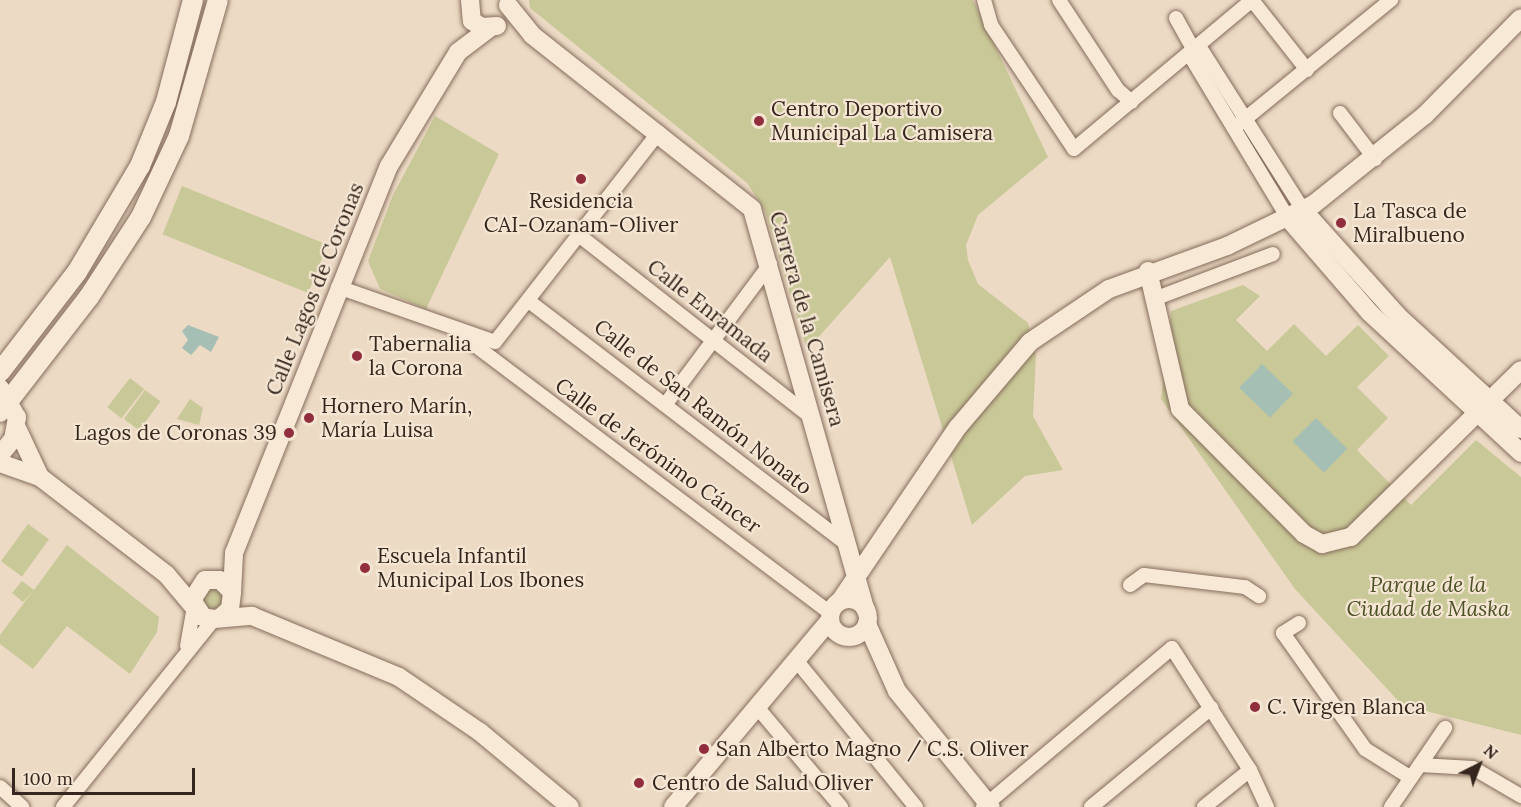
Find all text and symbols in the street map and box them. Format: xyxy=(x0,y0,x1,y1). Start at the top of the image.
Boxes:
place label: Centro Deportivo Municipal La Camisera xyxy=(771,96,993,146)
marker: Centro Deportivo Municipal La Camisera xyxy=(752,114,766,128)
marker: Residencia CAI-Ozanam-Oliver xyxy=(574,172,588,186)
street label: Calle Lagos de Coronas xyxy=(261,179,369,399)
place label: Residencia CAI-Ozanam-Oliver xyxy=(484,188,678,238)
place label: La Tasca de Miralbueno xyxy=(1353,198,1467,248)
street label: Carrera de la Camisera xyxy=(764,208,850,430)
marker: La Tasca de Miralbueno xyxy=(1334,216,1348,230)
street label: Calle Enramada xyxy=(642,254,778,368)
street label: Calle de San Ramón Nonato xyxy=(589,314,817,500)
place label: Tabernalia la Corona xyxy=(369,331,472,381)
marker: Tabernalia la Corona xyxy=(350,349,364,363)
street label: Calle de Jerónimo Cáncer xyxy=(550,373,766,539)
place label: Hornero Marín, María Luisa xyxy=(321,393,472,443)
marker: Hornero Marín, María Luisa xyxy=(302,411,316,425)
place label: Lagos de Coronas 39 xyxy=(74,420,277,446)
marker: Lagos de Coronas 39 xyxy=(282,426,296,440)
place label: Escuela Infantil Municipal Los Ibones xyxy=(377,543,584,593)
marker: Escuela Infantil Municipal Los Ibones xyxy=(358,561,372,575)
park label: Parque de la Ciudad de Maska xyxy=(1346,572,1510,622)
place label: C. Virgen Blanca xyxy=(1267,694,1426,720)
marker: C. Virgen Blanca xyxy=(1248,700,1262,714)
north arrow xyxy=(1449,735,1509,795)
place label: San Alberto Magno / C.S. Oliver xyxy=(716,736,1029,762)
text: N xyxy=(1480,740,1502,763)
marker: San Alberto Magno / C.S. Oliver xyxy=(697,742,711,756)
scale bar xyxy=(15,756,198,794)
text: 100 m xyxy=(23,767,73,790)
place label: Centro de Salud Oliver xyxy=(652,770,873,796)
marker: Centro de Salud Oliver xyxy=(630,774,648,792)

